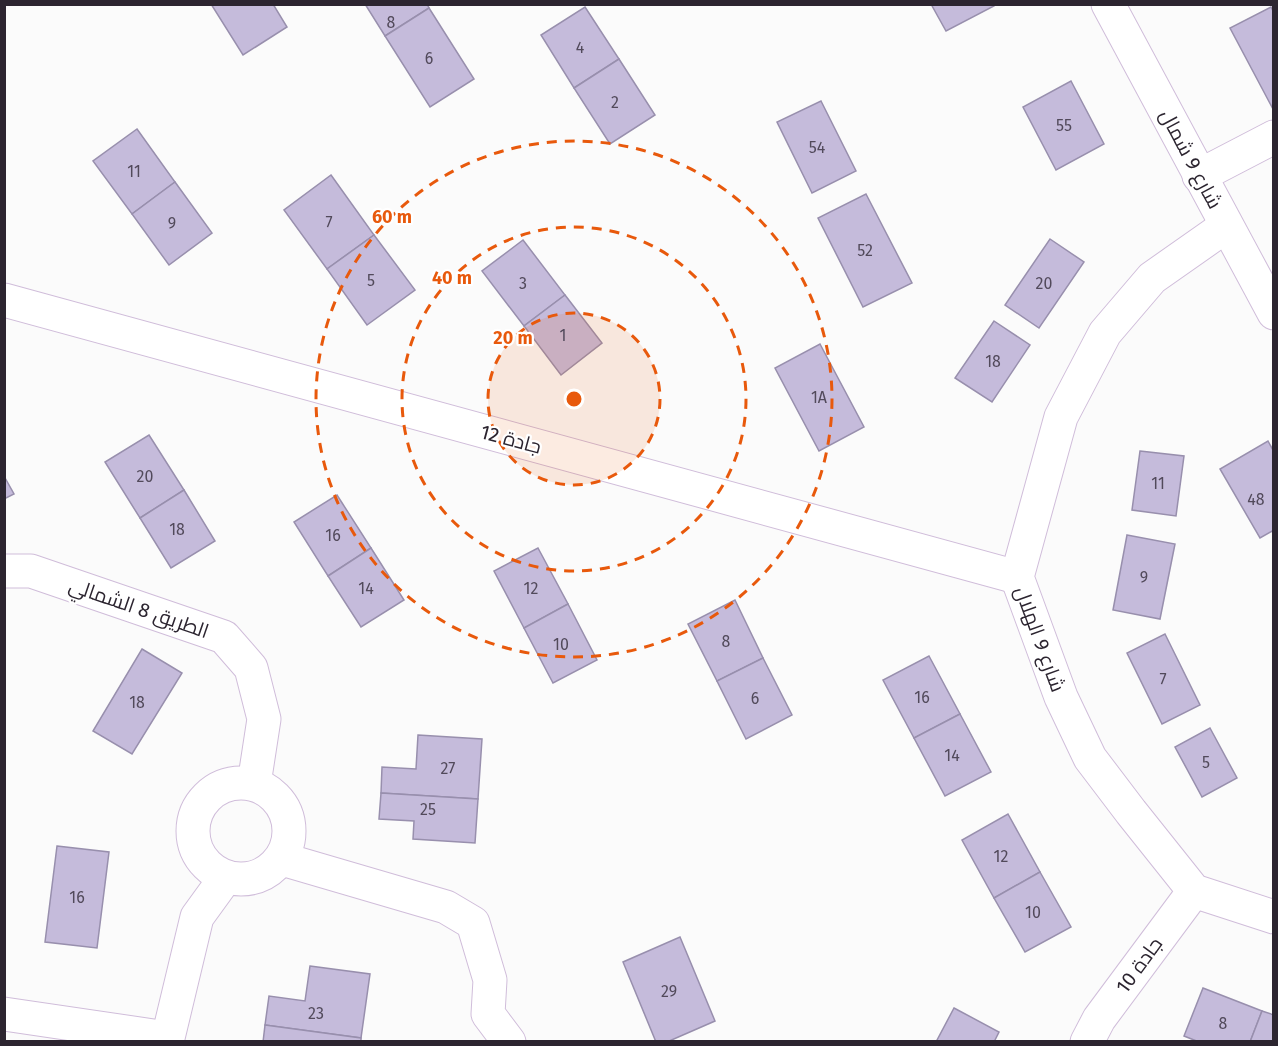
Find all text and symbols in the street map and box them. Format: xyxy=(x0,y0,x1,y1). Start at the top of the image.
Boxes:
house number: 8 xyxy=(387,13,396,32)
house number: 4 xyxy=(576,38,585,57)
house number: 6 xyxy=(425,49,433,68)
house number: 2 xyxy=(611,93,619,112)
street label: شارع 9 شمال xyxy=(1153,105,1227,214)
house number: 55 xyxy=(1056,116,1072,135)
house number: 54 xyxy=(809,138,826,157)
house number: 11 xyxy=(127,162,141,181)
text: 60 m xyxy=(372,206,412,228)
house number: 7 xyxy=(325,213,333,232)
house number: 9 xyxy=(168,214,176,233)
house number: 52 xyxy=(857,241,873,260)
text: 40 m xyxy=(432,267,472,289)
house number: 5 xyxy=(367,271,375,290)
house number: 3 xyxy=(519,274,527,293)
house number: 20 xyxy=(1036,274,1052,293)
house number: 1 xyxy=(560,326,566,345)
text: 20 m xyxy=(493,327,533,349)
house number: 18 xyxy=(985,352,1001,371)
house number: 1A xyxy=(811,388,828,407)
centre of rings xyxy=(564,389,584,409)
street label: جادة 12 xyxy=(478,419,544,459)
house number: 20 xyxy=(137,467,153,486)
house number: 11 xyxy=(1151,474,1165,493)
house number: 48 xyxy=(1247,490,1265,509)
house number: 18 xyxy=(169,520,185,539)
house number: 16 xyxy=(325,526,341,545)
house number: 9 xyxy=(1140,568,1148,587)
street label: الطريق 8 الشمالي xyxy=(65,573,212,647)
house number: 14 xyxy=(358,579,374,598)
house number: 12 xyxy=(524,579,538,598)
street label: شارع 9 الهلال xyxy=(1008,583,1070,696)
house number: 8 xyxy=(722,632,731,651)
house number: 10 xyxy=(553,635,569,654)
house number: 7 xyxy=(1159,670,1167,689)
house number: 16 xyxy=(914,688,930,707)
house number: 6 xyxy=(751,689,759,708)
house number: 18 xyxy=(129,693,145,712)
house number: 14 xyxy=(944,746,960,765)
house number: 5 xyxy=(1202,753,1210,772)
house number: 27 xyxy=(441,759,455,778)
house number: 25 xyxy=(420,800,436,819)
house number: 12 xyxy=(994,847,1008,866)
house number: 16 xyxy=(69,888,85,907)
house number: 10 xyxy=(1025,903,1041,922)
street label: جادة 10 xyxy=(1111,932,1167,998)
house number: 29 xyxy=(661,982,677,1001)
house number: 23 xyxy=(308,1004,324,1023)
house number: 8 xyxy=(1219,1014,1228,1033)

